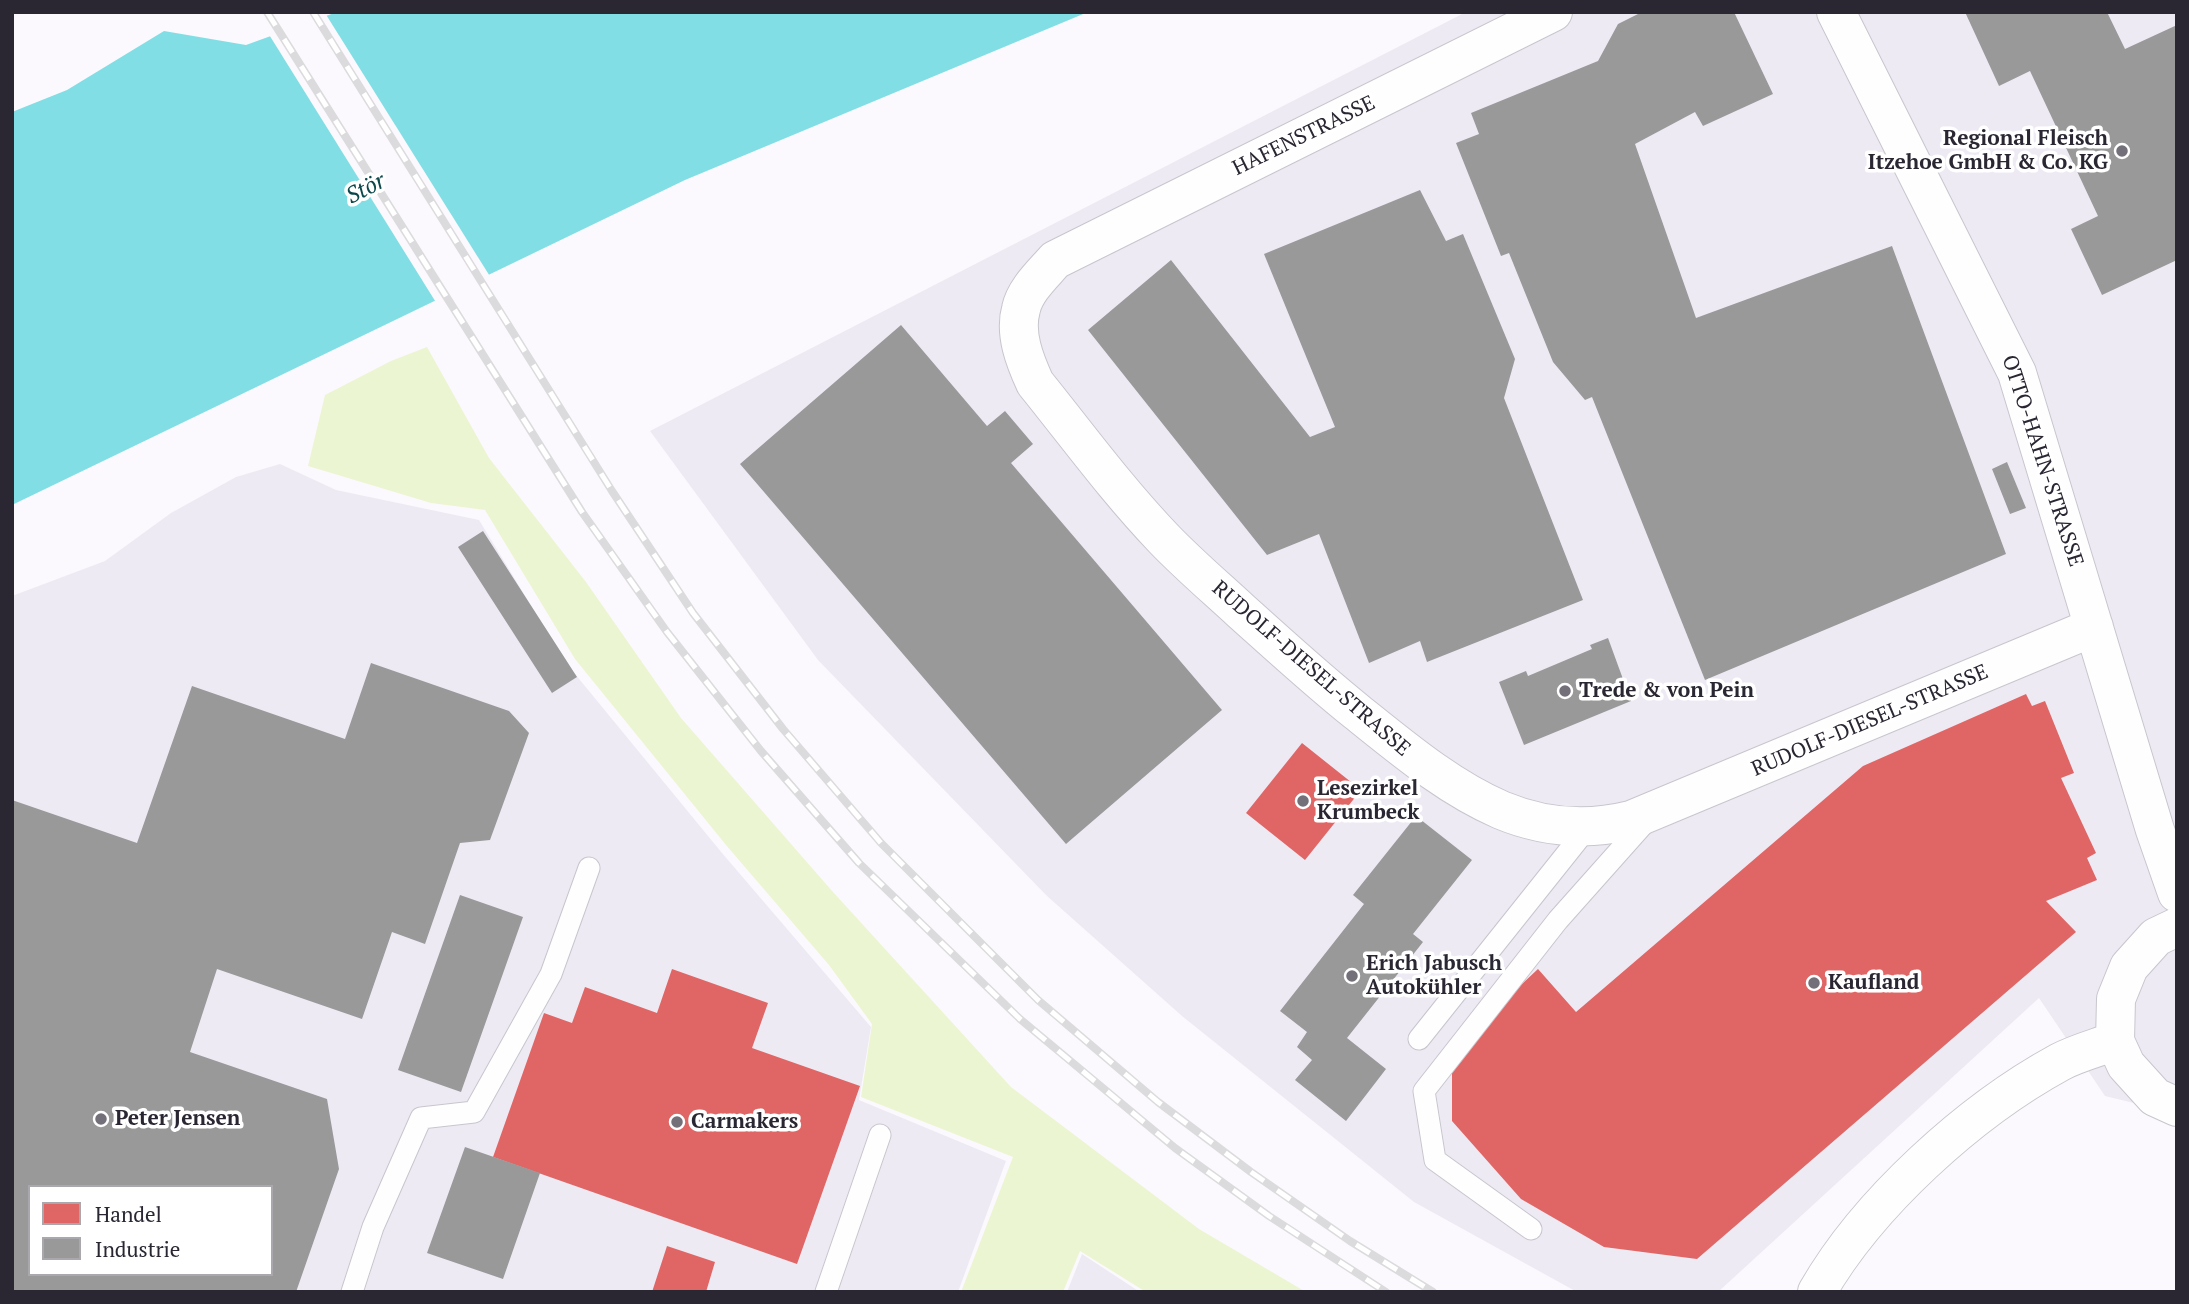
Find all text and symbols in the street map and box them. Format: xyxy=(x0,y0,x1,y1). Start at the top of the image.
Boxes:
street label: HAFENSTRASSE xyxy=(1229,91,1379,181)
place label: Regional Fleisch Itzehoe GmbH & Co. KG xyxy=(1868,126,2108,176)
marker: Regional Fleisch Itzehoe GmbH & Co. KG xyxy=(2114,143,2130,159)
water label: Stör xyxy=(342,168,390,210)
street label: OTTO-HAHN-STRASSE xyxy=(1996,352,2088,570)
street label: RUDOLF-DIESEL-STRASSE xyxy=(1207,576,1415,762)
street label: RUDOLF-DIESEL-STRASSE xyxy=(1748,660,1992,782)
place label: Trede & von Pein xyxy=(1579,678,1754,704)
marker: Trede & von Pein xyxy=(1557,683,1573,699)
place label: Lesezirkel Krumbeck xyxy=(1317,776,1419,826)
marker: Lesezirkel Krumbeck xyxy=(1295,793,1311,809)
place label: Erich Jabusch Autokühler xyxy=(1366,951,1502,1001)
marker: Erich Jabusch Autokühler xyxy=(1344,968,1360,984)
place label: Kaufland xyxy=(1828,970,1919,996)
marker: Kaufland xyxy=(1806,975,1822,991)
place label: Peter Jensen xyxy=(115,1106,240,1132)
place label: Carmakers xyxy=(691,1109,798,1135)
marker: Peter Jensen xyxy=(93,1111,109,1127)
marker: Carmakers xyxy=(669,1114,685,1130)
legend xyxy=(28,1185,273,1276)
text: Handel xyxy=(95,1200,162,1228)
text: Industrie xyxy=(95,1235,180,1263)

